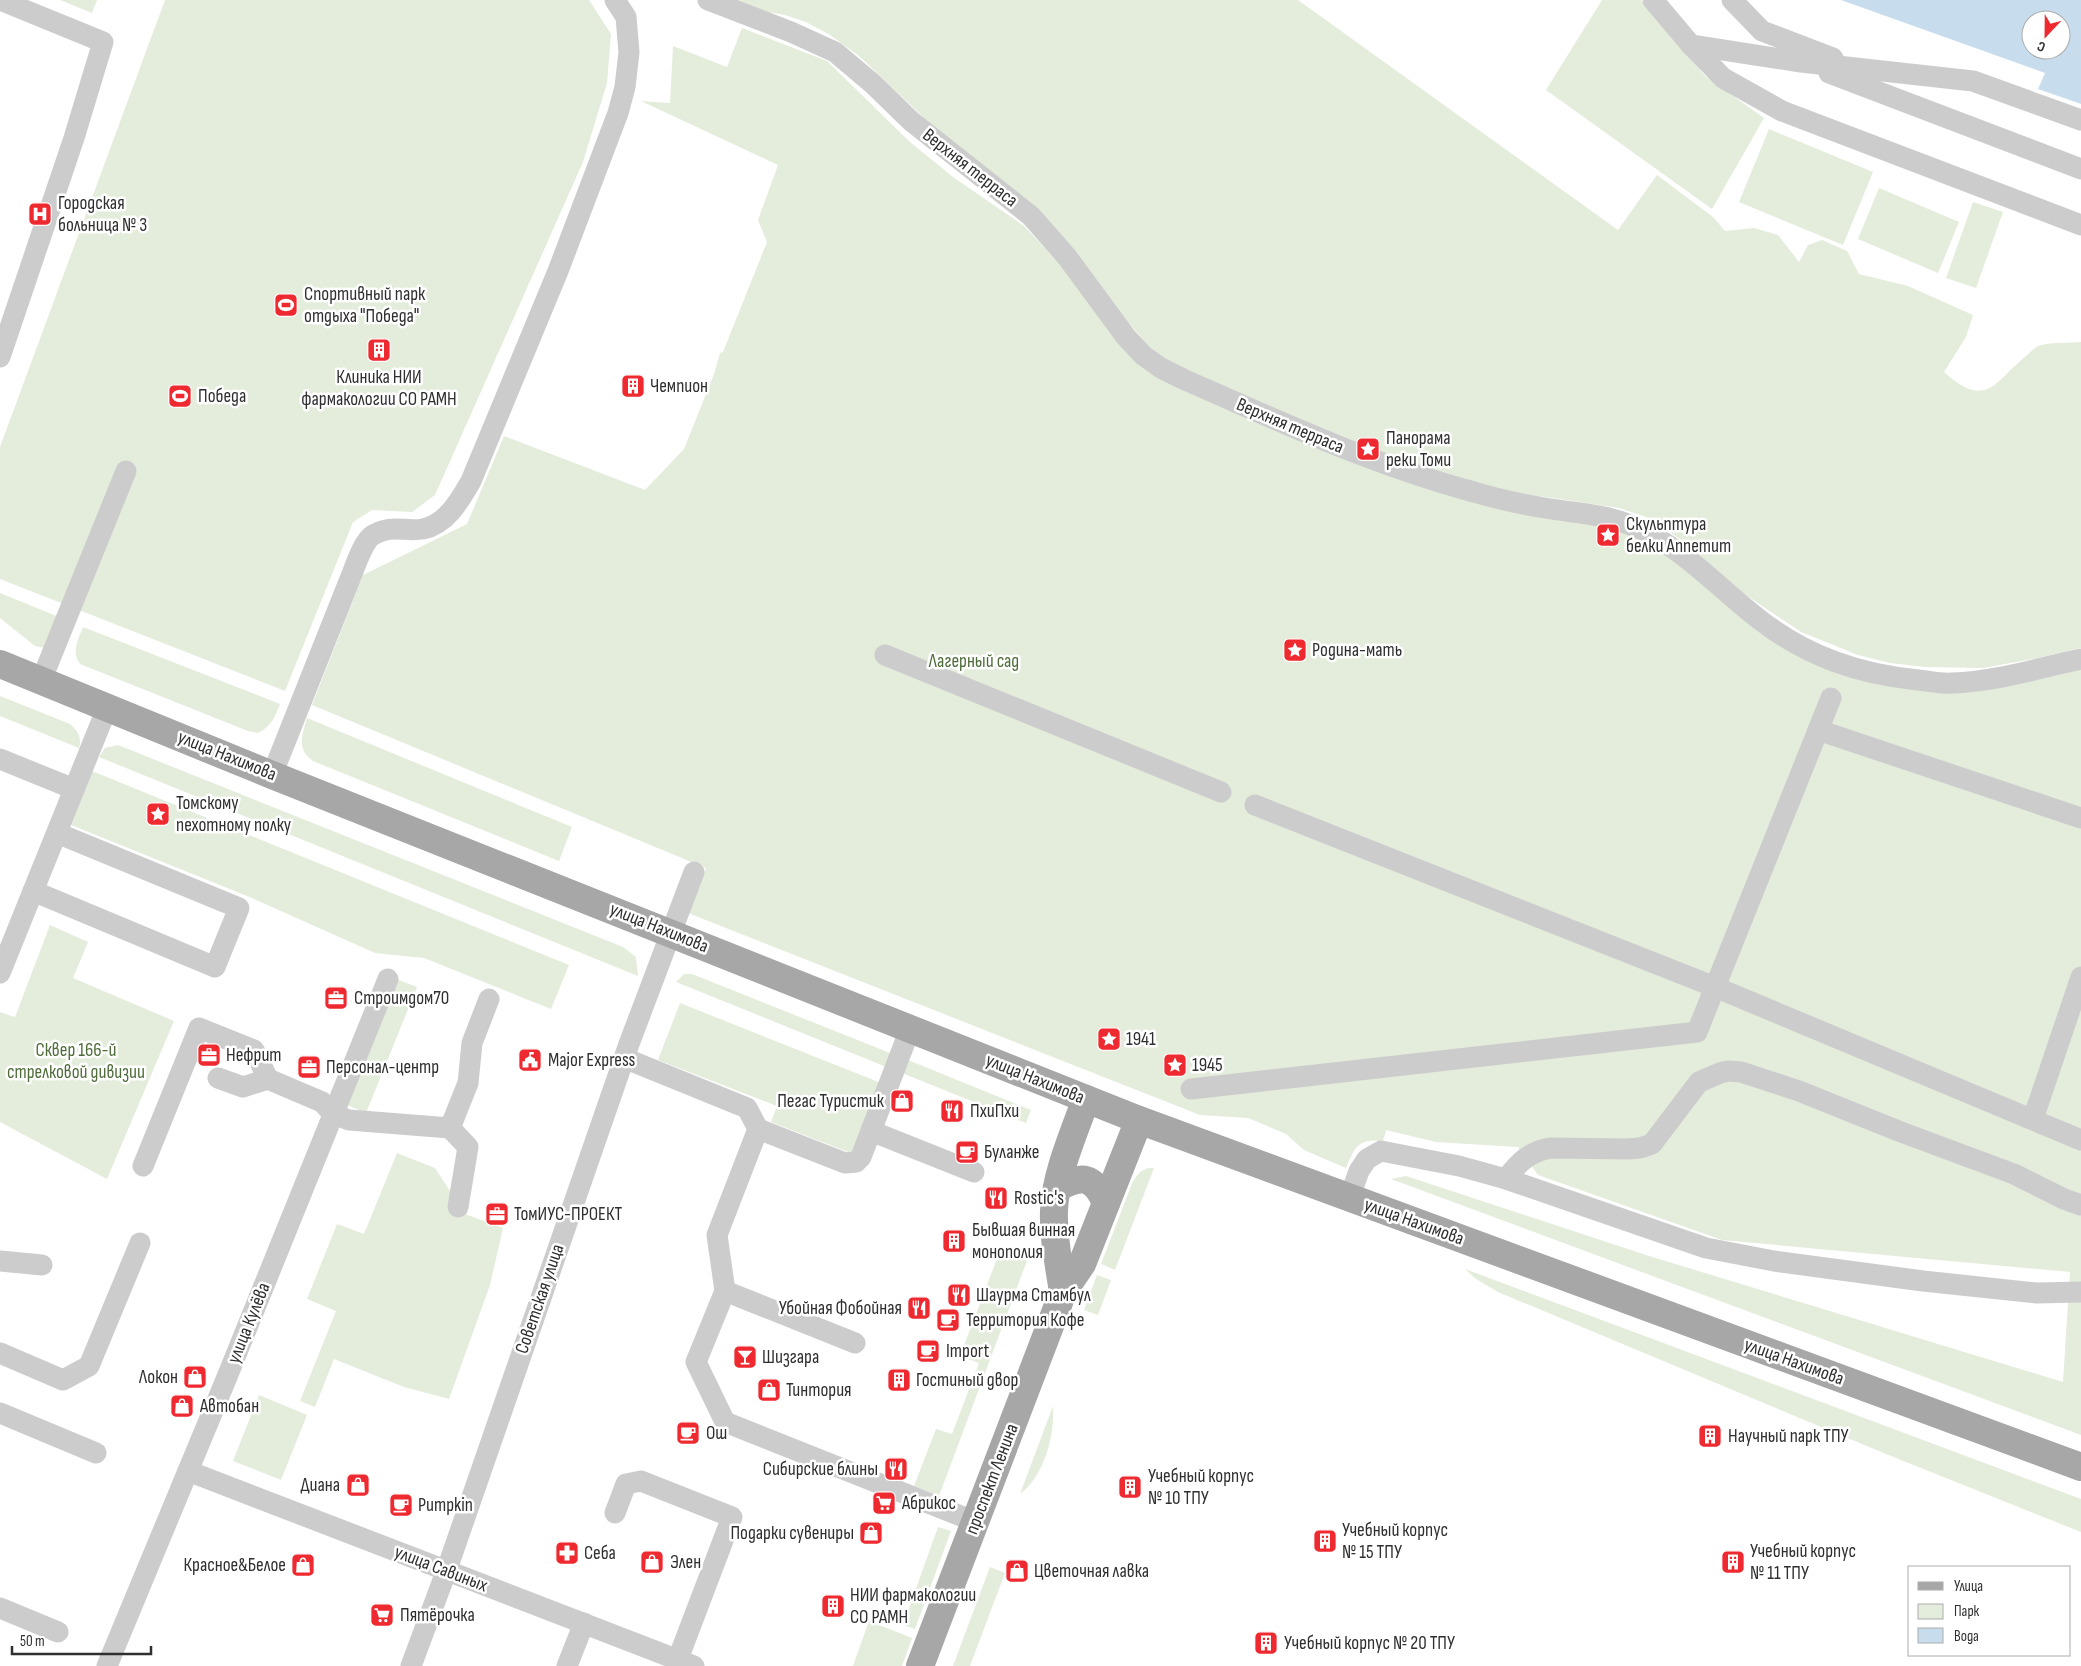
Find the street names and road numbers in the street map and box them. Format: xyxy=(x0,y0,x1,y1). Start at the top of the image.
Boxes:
street label: Верхняя терраса xyxy=(918,124,1022,212)
street label: Верхняя терраса xyxy=(1233,393,1347,459)
street label: улица Нахимова xyxy=(174,726,280,786)
street label: улица Нахимова xyxy=(606,898,712,958)
street label: улица Нахимова xyxy=(982,1049,1088,1109)
street label: улица Нахимова xyxy=(1361,1193,1467,1251)
street label: Советская улица xyxy=(511,1241,569,1357)
street label: улица Кулёва xyxy=(222,1279,276,1367)
street label: улица Нахимова xyxy=(1741,1333,1847,1391)
street label: проспект Ленина xyxy=(960,1420,1024,1538)
street label: улица Савиных xyxy=(391,1541,491,1597)

